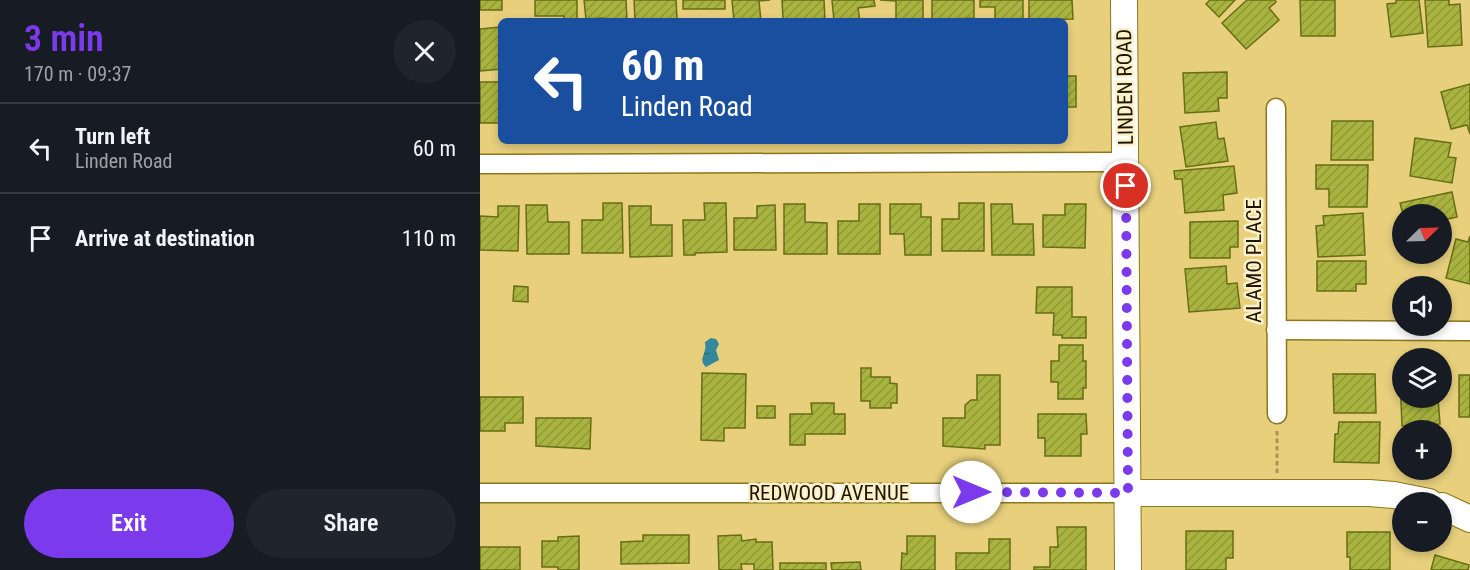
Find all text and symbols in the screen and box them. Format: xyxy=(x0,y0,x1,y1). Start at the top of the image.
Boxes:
text: 3 min xyxy=(24,18,104,60)
button: close xyxy=(393,20,456,83)
street label: LINDEN ROAD xyxy=(1112,29,1138,145)
text: 60 m xyxy=(621,41,704,90)
icon: left xyxy=(522,42,600,120)
text: 170 m · 09:37 xyxy=(24,62,131,86)
text: Linden Road xyxy=(621,91,753,123)
text: Turn left xyxy=(75,124,150,149)
icon: left xyxy=(24,132,57,165)
text: 60 m xyxy=(413,136,456,161)
text: Linden Road xyxy=(75,149,173,173)
pin xyxy=(1100,160,1151,211)
icon: arrive xyxy=(1109,169,1142,202)
street label: ALAMO PLACE xyxy=(1242,199,1266,323)
north arrow xyxy=(1392,204,1452,264)
map controls xyxy=(1392,204,1452,552)
icon: arrive xyxy=(24,222,57,255)
text: Arrive at destination xyxy=(75,226,255,251)
text: 110 m xyxy=(402,226,456,251)
button: sound xyxy=(1392,276,1452,336)
button: layers xyxy=(1392,348,1452,408)
button: + xyxy=(1392,420,1452,480)
position arrow xyxy=(939,460,1003,524)
street label: REDWOOD AVENUE xyxy=(749,481,909,505)
button: Exit xyxy=(24,489,234,558)
button: Share xyxy=(246,489,456,558)
button: − xyxy=(1392,492,1452,552)

